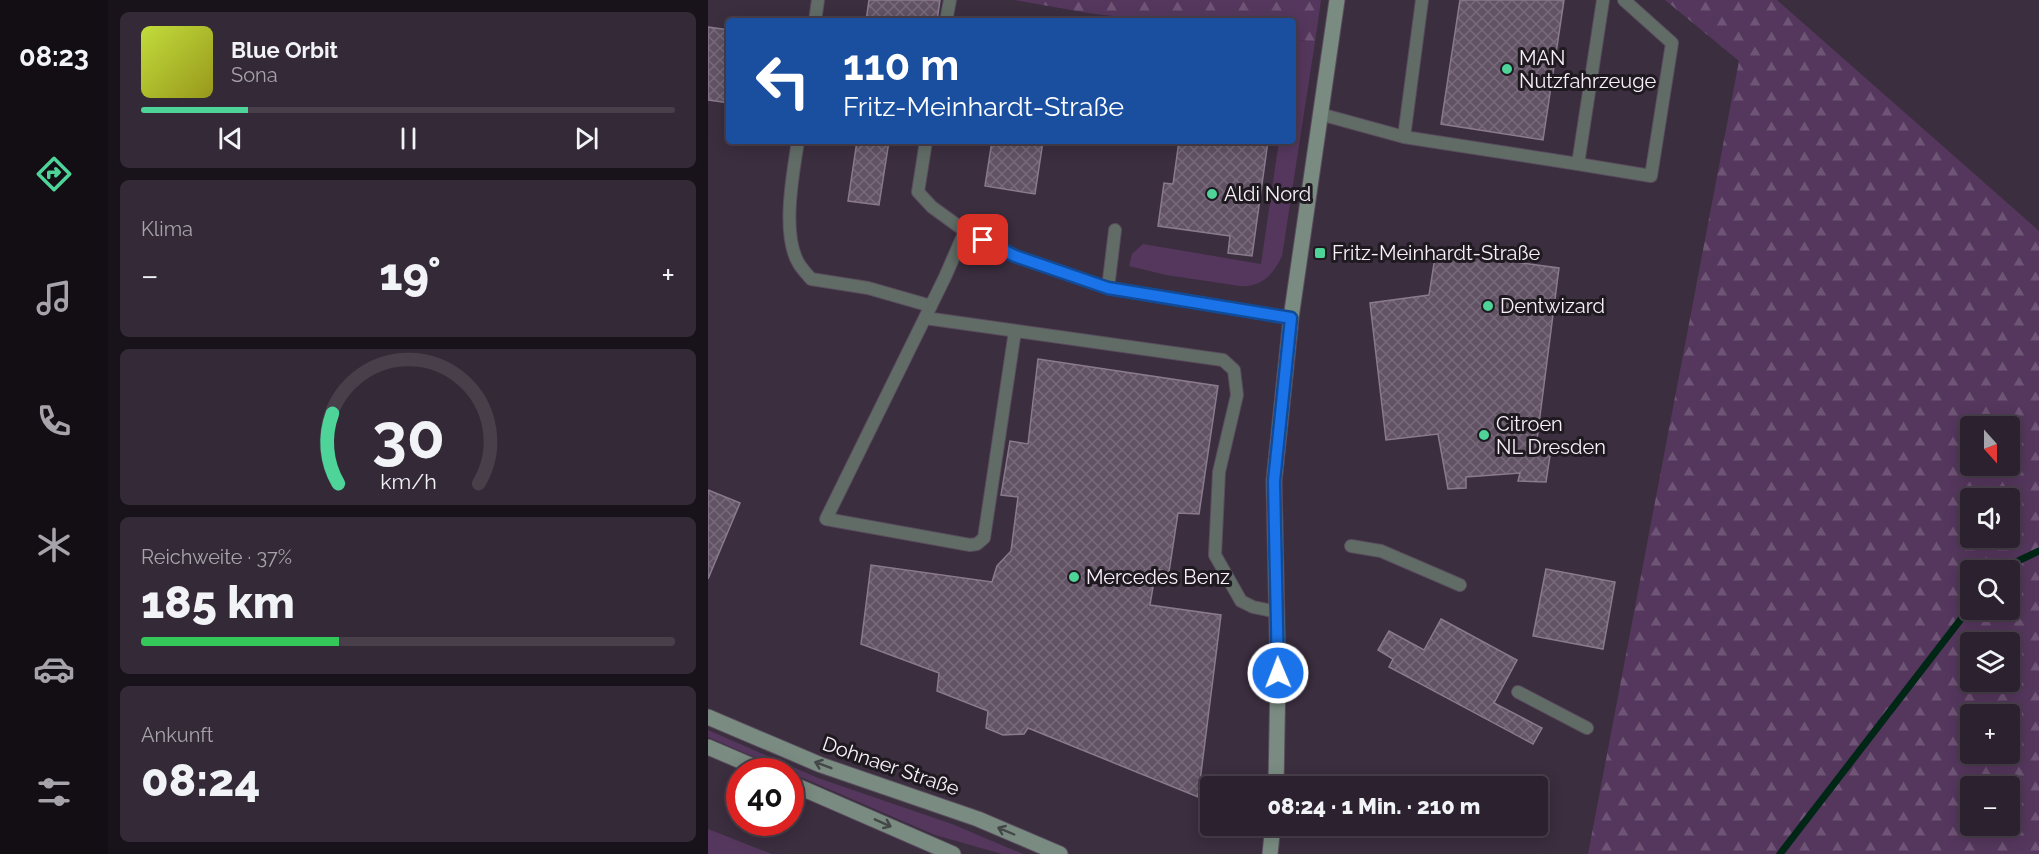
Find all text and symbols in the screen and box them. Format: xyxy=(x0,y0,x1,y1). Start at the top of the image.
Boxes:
text: Blue Orbit xyxy=(231,37,338,63)
text: 08:23 xyxy=(19,41,89,72)
text: 110 m xyxy=(843,41,959,90)
icon: left xyxy=(744,42,822,120)
place label: MAN Nutzfahrzeuge xyxy=(1519,46,1657,93)
marker: MAN Nutzfahrzeuge xyxy=(1500,62,1514,76)
text: Sona xyxy=(231,63,278,87)
text: Fritz-Meinhardt-Straße xyxy=(843,91,1124,122)
icon: previous xyxy=(214,122,247,155)
icon: pause xyxy=(392,122,425,155)
icon: next xyxy=(570,122,603,155)
icon: directions xyxy=(33,153,75,195)
place label: Aldi Nord xyxy=(1224,182,1311,206)
marker: Aldi Nord xyxy=(1205,187,1219,201)
pin xyxy=(957,214,1008,265)
text: Klima xyxy=(141,217,193,241)
icon: arrive xyxy=(966,223,999,256)
place label: Fritz-Meinhardt-Straße xyxy=(1332,241,1541,265)
marker: Fritz-Meinhardt-Straße xyxy=(1313,246,1327,260)
text: 19° xyxy=(379,248,441,301)
text: − xyxy=(141,256,159,295)
text: + xyxy=(661,256,675,295)
icon: music xyxy=(33,277,75,319)
place label: Dentwizard xyxy=(1500,294,1605,318)
marker: Dentwizard xyxy=(1481,299,1495,313)
text: 30 xyxy=(371,399,445,473)
icon: phone xyxy=(33,400,75,442)
place label: Citroen NL Dresden xyxy=(1496,412,1606,459)
north arrow xyxy=(1960,416,2020,476)
map controls xyxy=(1960,416,2020,836)
marker: Citroen NL Dresden xyxy=(1477,428,1491,442)
text: km/h xyxy=(380,469,436,494)
button: sound xyxy=(1960,488,2020,548)
icon: climate xyxy=(33,524,75,566)
text: Reichweite · 37% xyxy=(141,545,292,569)
button: search xyxy=(1960,560,2020,620)
place label: Mercedes Benz xyxy=(1086,565,1230,589)
marker: Mercedes Benz xyxy=(1067,570,1081,584)
text: 185 km xyxy=(141,576,295,629)
button: layers xyxy=(1960,632,2020,692)
position arrow xyxy=(1246,641,1310,705)
icon: car xyxy=(33,648,75,690)
button: + xyxy=(1960,704,2020,764)
text: Ankunft xyxy=(141,723,214,747)
street label: Dohnaer Straße xyxy=(819,731,963,801)
text: 08:24 xyxy=(141,754,260,807)
speed limit sign: 40 xyxy=(726,758,804,836)
one-way arrow xyxy=(814,759,833,770)
icon: filters xyxy=(33,771,75,813)
button: − xyxy=(1960,776,2020,836)
text: 08:24 · 1 Min. · 210 m xyxy=(1268,793,1480,819)
one-way arrow xyxy=(873,818,891,829)
one-way arrow xyxy=(998,825,1016,836)

